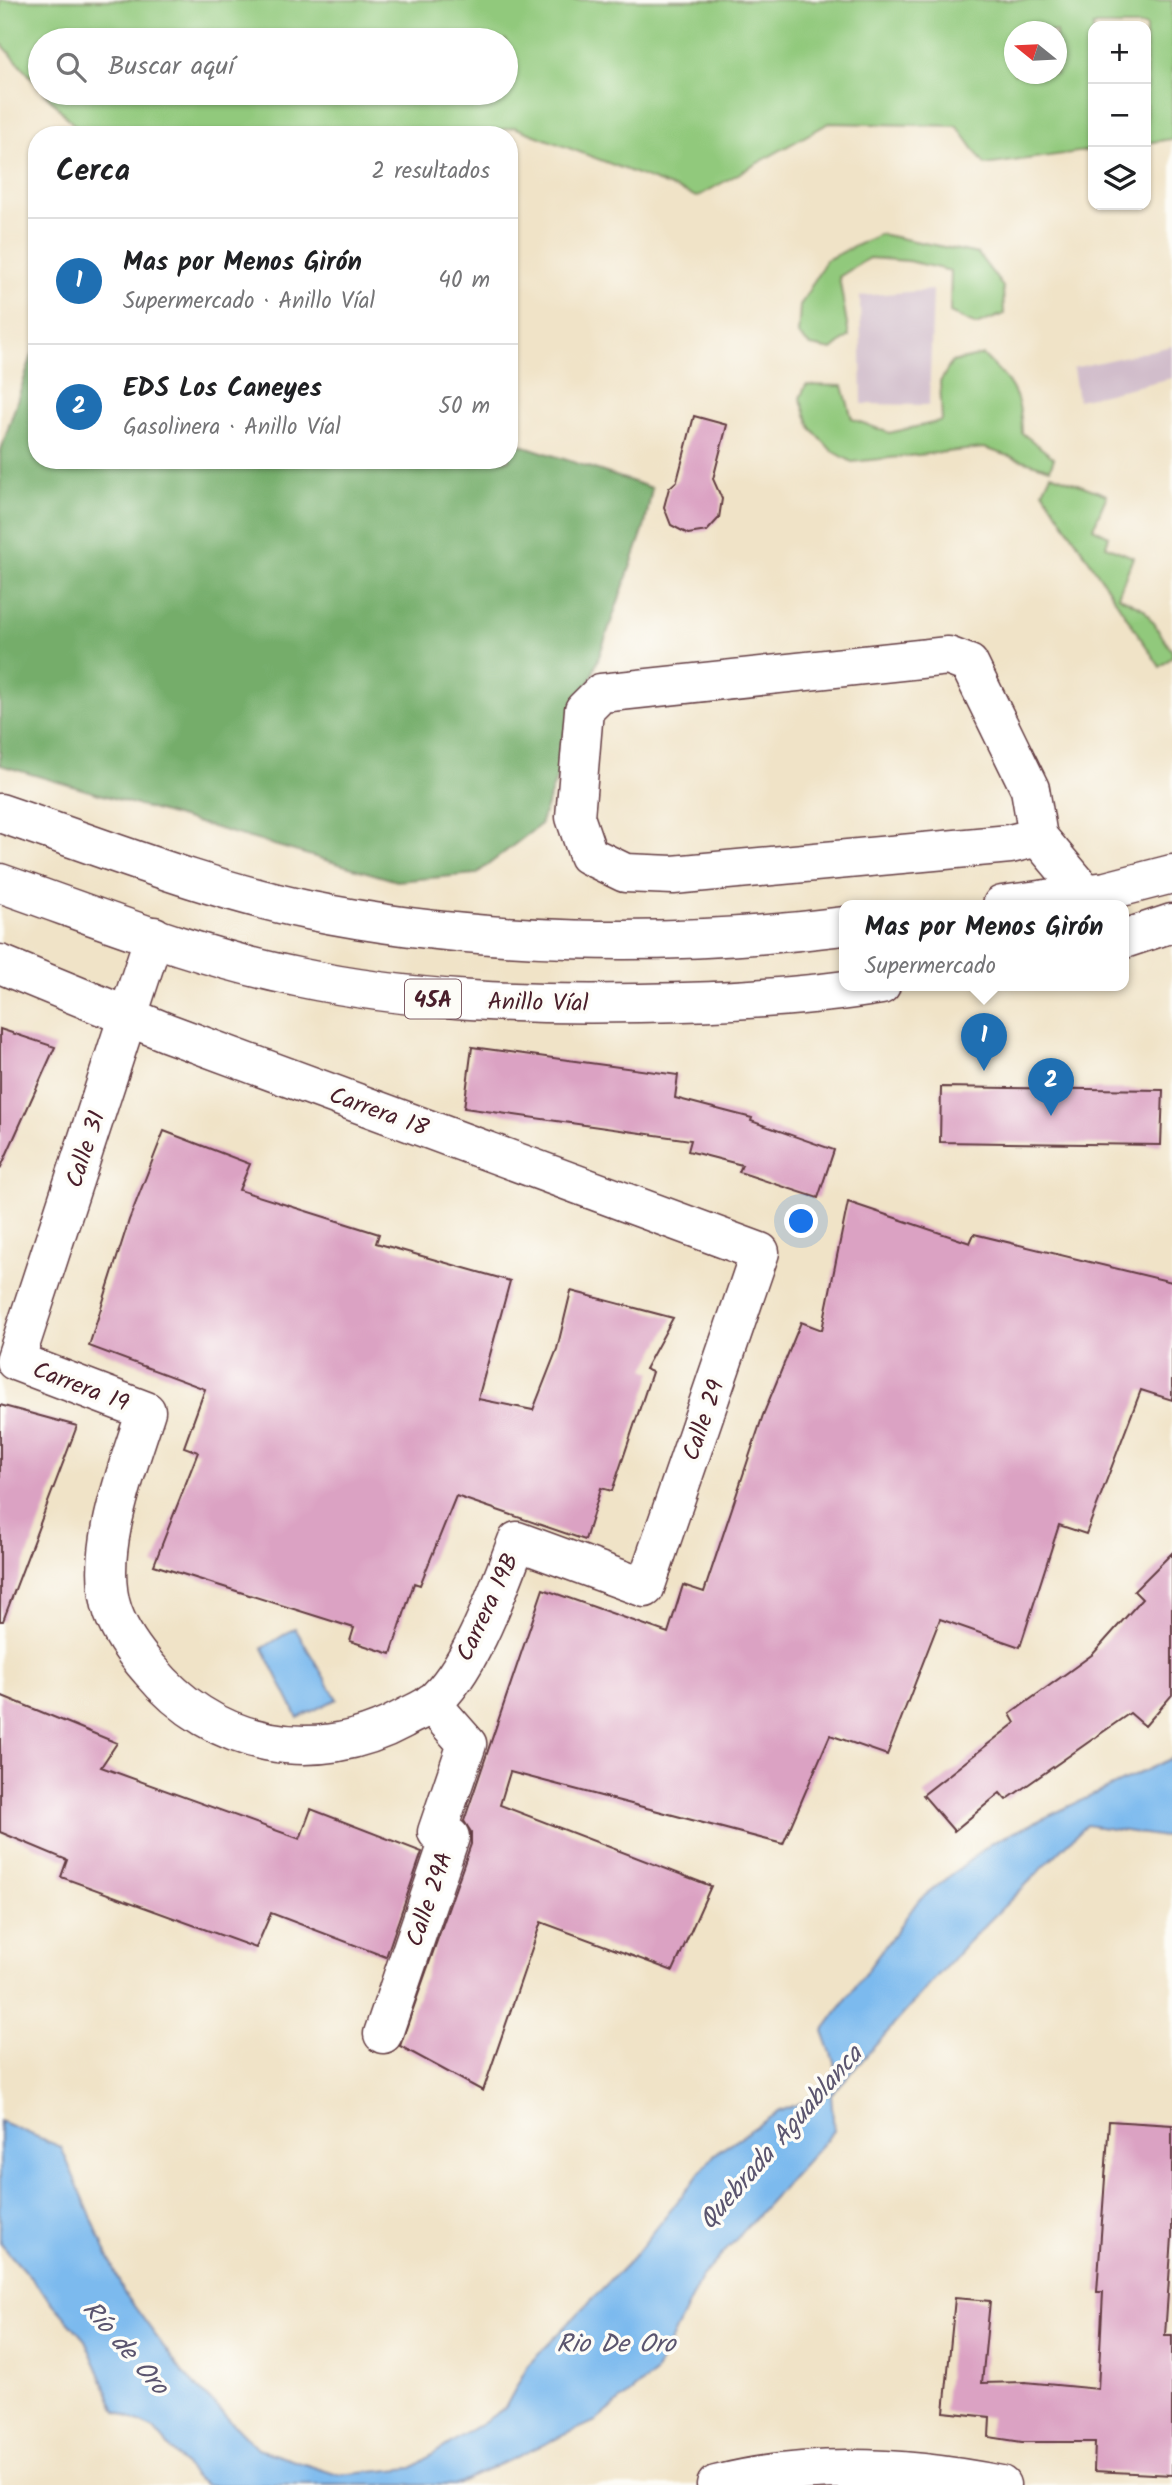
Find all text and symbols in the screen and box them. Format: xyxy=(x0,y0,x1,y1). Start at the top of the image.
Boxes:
north arrow xyxy=(1004,21,1067,84)
map controls xyxy=(1088,21,1151,210)
button: + xyxy=(1088,21,1151,84)
search box xyxy=(28,28,518,105)
text: Buscar aquí xyxy=(108,46,234,88)
icon: search xyxy=(52,48,90,86)
button: − xyxy=(1088,84,1151,147)
button: layers xyxy=(1088,147,1151,210)
text: Cerca xyxy=(56,148,130,196)
text: 2 resultados xyxy=(372,154,490,190)
text: Mas por Menos Girón xyxy=(123,242,362,284)
text: 1 xyxy=(76,263,82,299)
text: 40 m xyxy=(438,263,490,299)
text: Supermercado · Anillo Víal xyxy=(123,284,375,320)
text: EDS Los Caneyes xyxy=(123,368,322,410)
text: 2 xyxy=(72,389,86,425)
text: 50 m xyxy=(439,389,490,425)
text: Gasolinera · Anillo Víal xyxy=(123,410,341,446)
popup xyxy=(839,900,1129,991)
text: Mas por Menos Girón xyxy=(865,907,1103,949)
text: Supermercado xyxy=(865,949,996,985)
road number: 45A xyxy=(405,980,461,1018)
street label: Anillo Víal xyxy=(487,983,589,1024)
pin: 1 xyxy=(961,1013,1007,1071)
pin: 2 xyxy=(1028,1058,1074,1116)
street label: Carrera 18 xyxy=(323,1076,434,1149)
street label: Calle 31 xyxy=(56,1106,117,1193)
your location xyxy=(784,1204,818,1238)
street label: Carrera 19 xyxy=(27,1351,135,1424)
street label: Calle 29 xyxy=(672,1374,737,1466)
street label: Carrera 19B xyxy=(446,1547,530,1668)
street label: Calle 29A xyxy=(396,1847,465,1952)
water label: Quebrada Aguablanca xyxy=(689,2035,875,2240)
water label: Río de Oro xyxy=(71,2291,180,2407)
water label: Rio De Oro xyxy=(557,2324,678,2366)

